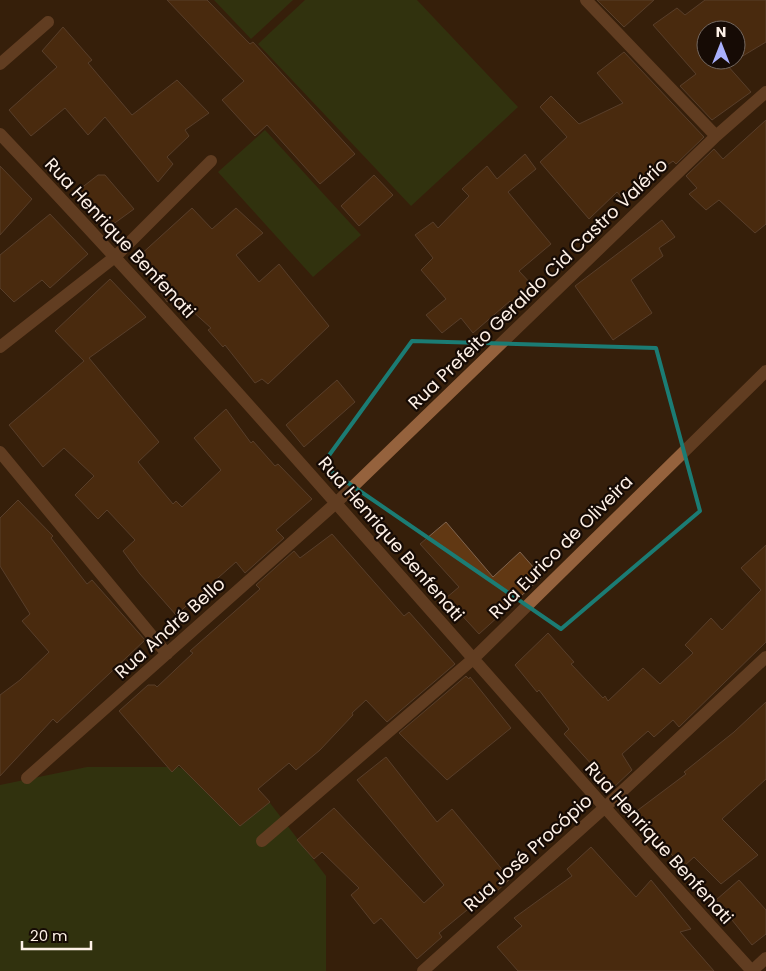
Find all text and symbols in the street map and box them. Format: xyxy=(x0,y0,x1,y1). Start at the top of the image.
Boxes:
north arrow xyxy=(696,20,746,70)
text: N xyxy=(716,22,726,42)
street label: Rua Henrique Benfenati xyxy=(39,152,201,323)
street label: Rua Prefeito Geraldo Cid Castro Valério xyxy=(402,152,673,415)
street label: Rua Henrique Benfenati xyxy=(313,451,470,626)
street label: Rua Eurico de Oliveira xyxy=(483,469,638,624)
street label: Rua André Bello xyxy=(109,571,230,684)
street label: Rua Henrique Benfenati xyxy=(580,756,739,929)
street label: Rua José Procópio xyxy=(458,788,597,917)
scale bar xyxy=(22,918,91,950)
text: 20 m xyxy=(30,925,68,946)

